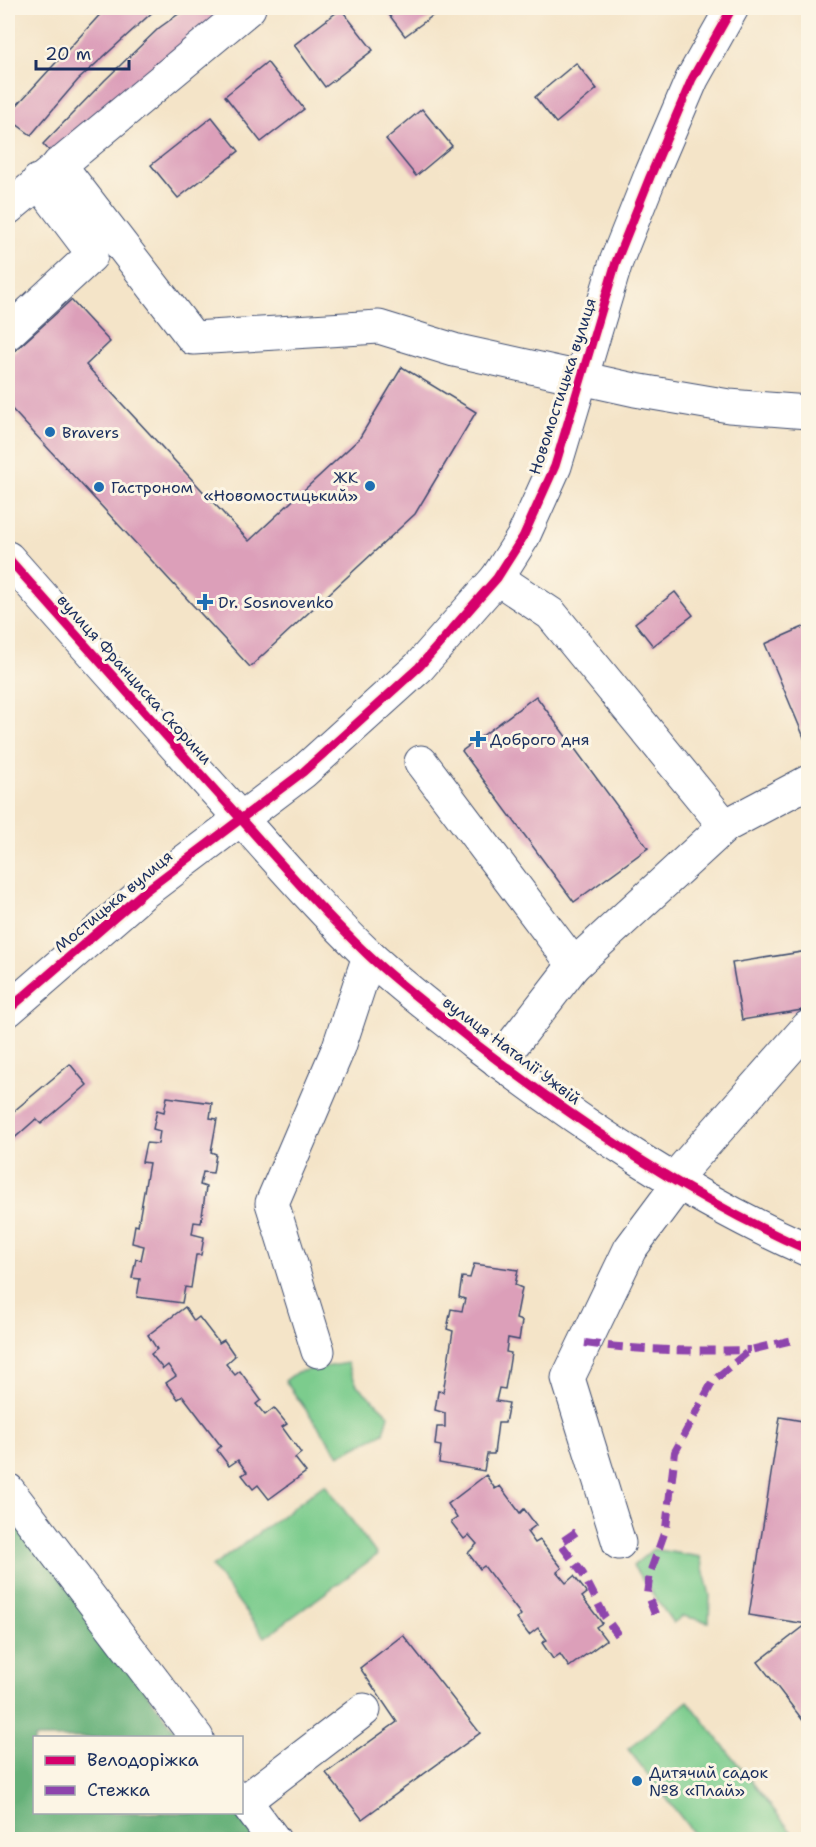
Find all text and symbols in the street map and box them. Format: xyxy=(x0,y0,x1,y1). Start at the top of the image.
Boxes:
scale bar xyxy=(36,33,129,71)
text: 20 m xyxy=(45,42,91,66)
street label: Новомостицька вулиця xyxy=(524,295,601,477)
place label: Bravers xyxy=(62,422,119,443)
marker: Bravers xyxy=(43,425,57,439)
place label: ЖК «Новомостицький» xyxy=(204,467,359,506)
place label: Гастроном xyxy=(111,477,193,498)
marker: ЖК «Новомостицький» xyxy=(363,479,377,493)
marker: Гастроном xyxy=(92,480,106,494)
street label: вулиця Франциска Скорини xyxy=(53,590,217,769)
place label: Dr. Sosnovenko xyxy=(218,592,334,613)
marker: Dr. Sosnovenko xyxy=(196,593,214,611)
place label: Доброго дня xyxy=(490,729,590,750)
marker: Доброго дня xyxy=(471,732,485,746)
street label: Мостицька вулиця xyxy=(50,846,177,957)
street label: вулиця Наталії Ужвій xyxy=(438,992,585,1109)
legend xyxy=(33,1736,243,1814)
text: Велодоріжка xyxy=(87,1748,199,1772)
place label: Дитячий садок №8 «Плай» xyxy=(649,1762,768,1801)
marker: Дитячий садок №8 «Плай» xyxy=(630,1774,644,1788)
text: Стежка xyxy=(87,1778,150,1802)

